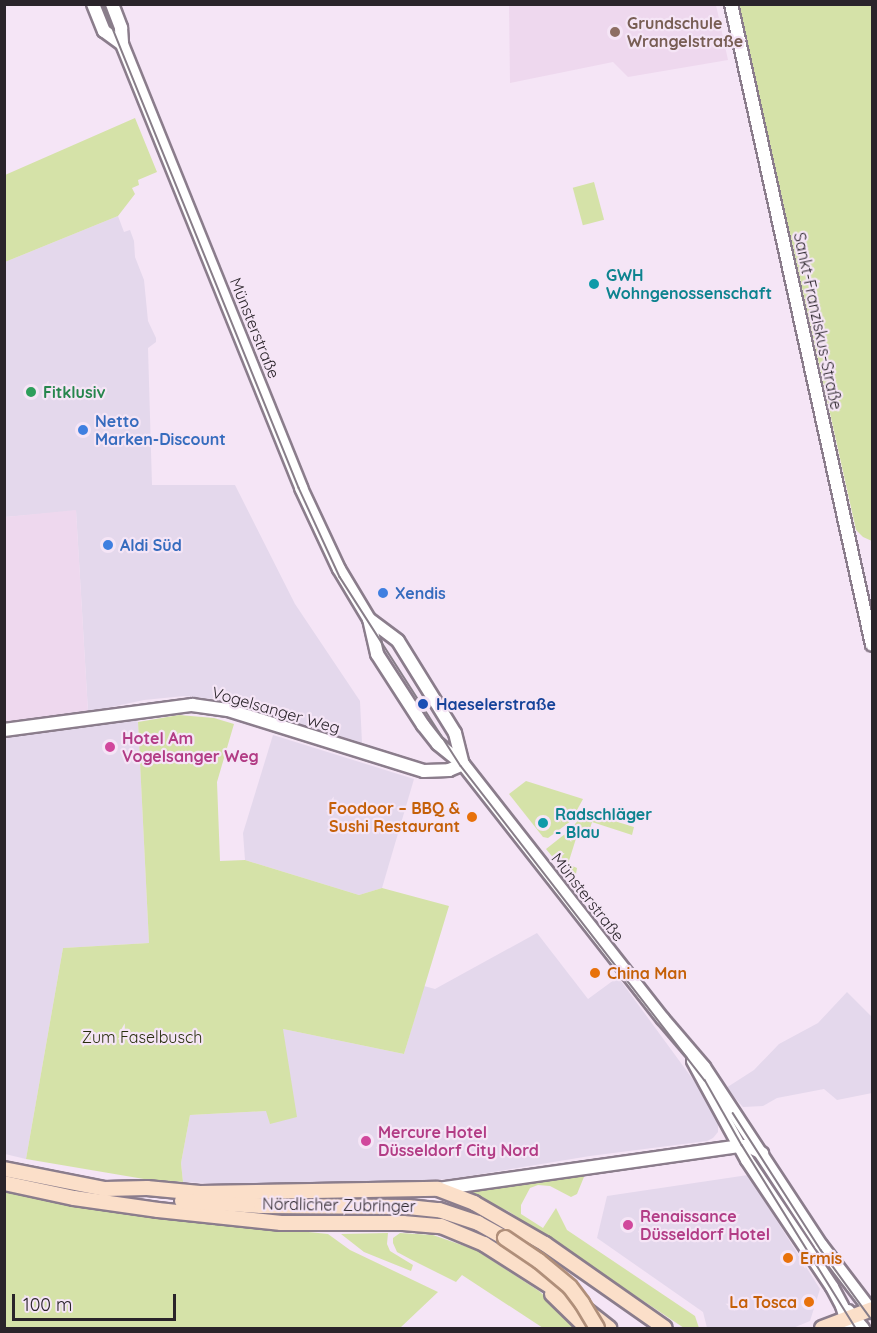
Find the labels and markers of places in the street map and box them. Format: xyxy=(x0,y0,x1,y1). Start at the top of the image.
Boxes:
place label: Grundschule Wrangelstraße xyxy=(627,13,743,51)
marker: Grundschule Wrangelstraße xyxy=(608,25,622,39)
place label: GWH Wohngenossenschaft xyxy=(606,265,772,303)
marker: GWH Wohngenossenschaft xyxy=(587,277,601,291)
place label: Fitklusiv xyxy=(43,382,105,402)
marker: Fitklusiv xyxy=(24,385,38,399)
place label: Netto Marken-Discount xyxy=(95,411,226,449)
marker: Netto Marken-Discount xyxy=(76,423,90,437)
place label: Aldi Süd xyxy=(120,535,182,555)
marker: Aldi Süd xyxy=(101,538,115,552)
place label: Xendis xyxy=(395,583,446,603)
marker: Xendis xyxy=(376,586,390,600)
place label: Haeselerstraße xyxy=(436,694,556,714)
marker: Haeselerstraße xyxy=(414,695,432,713)
place label: Hotel Am Vogelsanger Weg xyxy=(122,728,259,766)
marker: Hotel Am Vogelsanger Weg xyxy=(103,740,117,754)
place label: Foodoor – BBQ & Sushi Restaurant xyxy=(328,798,460,836)
place label: Radschläger - Blau xyxy=(555,804,652,842)
marker: Foodoor – BBQ & Sushi Restaurant xyxy=(465,810,479,824)
marker: Radschläger - Blau xyxy=(536,816,550,830)
place label: China Man xyxy=(607,963,687,983)
marker: China Man xyxy=(588,966,602,980)
place label: Mercure Hotel Düsseldorf City Nord xyxy=(378,1122,539,1160)
marker: Mercure Hotel Düsseldorf City Nord xyxy=(359,1134,373,1148)
place label: Renaissance Düsseldorf Hotel xyxy=(640,1206,770,1244)
marker: Renaissance Düsseldorf Hotel xyxy=(621,1218,635,1232)
place label: Ermis xyxy=(800,1248,842,1268)
marker: Ermis xyxy=(781,1251,795,1265)
place label: La Tosca xyxy=(729,1292,797,1312)
marker: La Tosca xyxy=(802,1295,816,1309)

